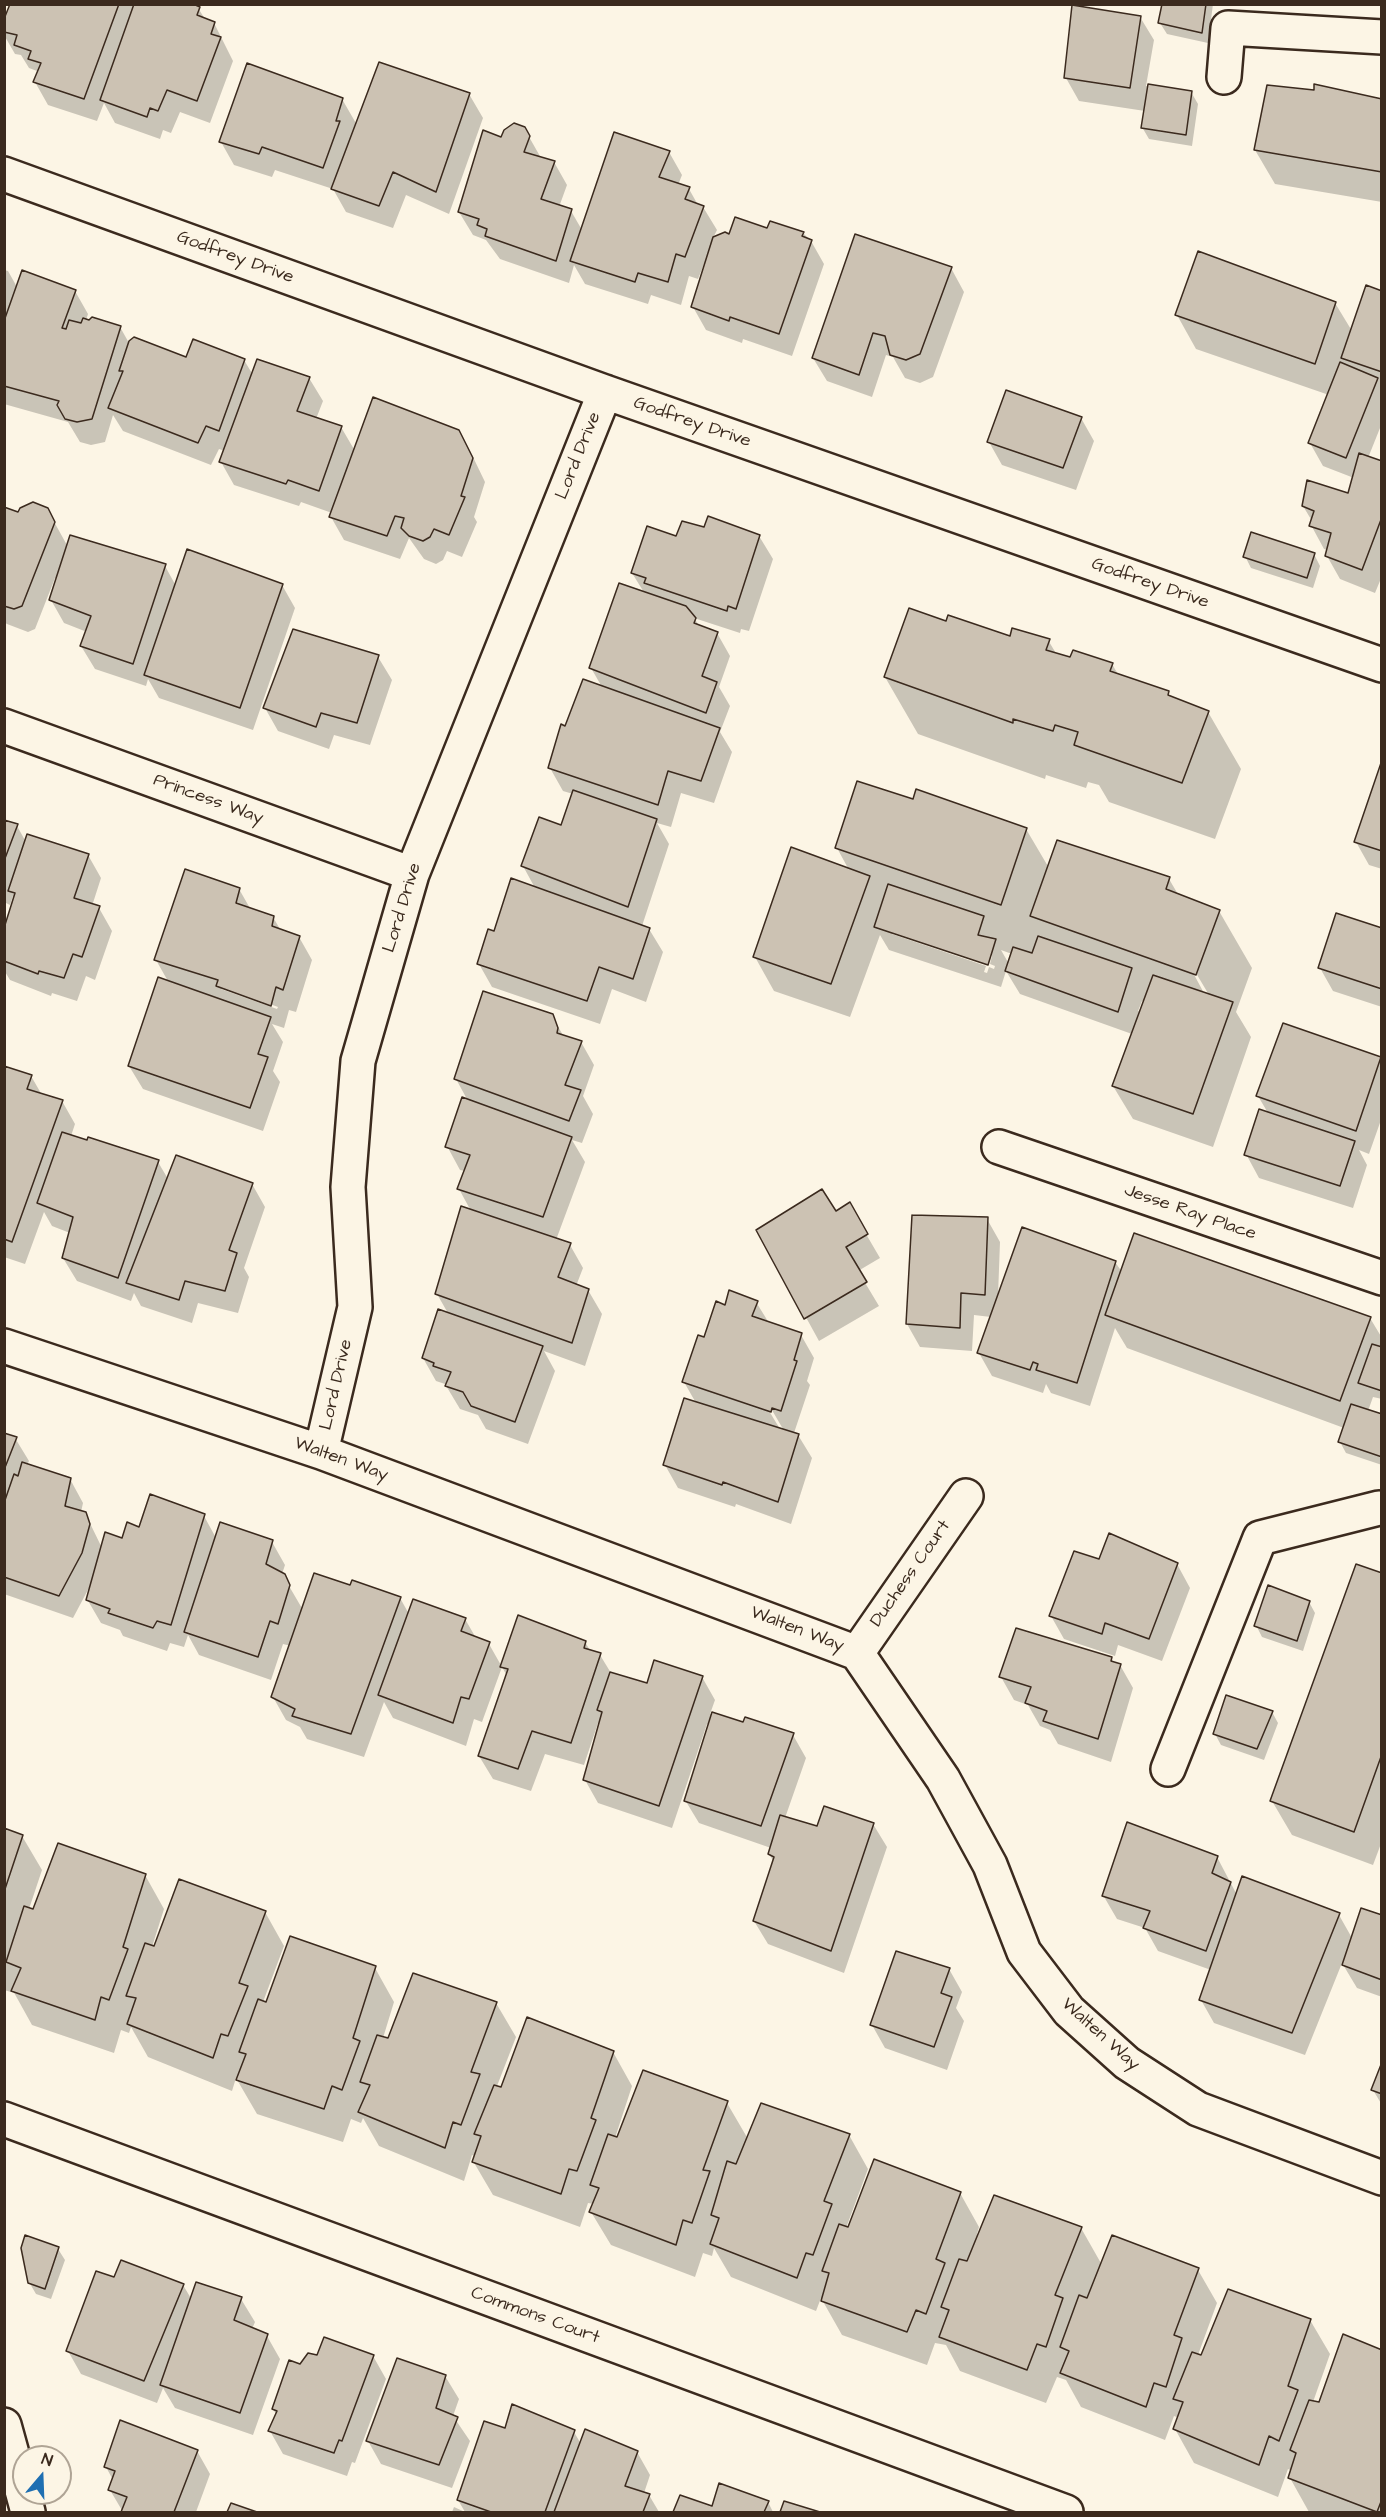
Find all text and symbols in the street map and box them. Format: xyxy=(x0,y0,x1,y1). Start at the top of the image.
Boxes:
street label: Godfrey Drive xyxy=(174,227,296,289)
street label: Godfrey Drive xyxy=(630,393,754,453)
street label: Lord Drive xyxy=(552,409,606,503)
street label: Godfrey Drive xyxy=(1088,554,1212,614)
street label: Princess Way xyxy=(150,770,266,830)
street label: Lord Drive xyxy=(379,861,427,955)
street label: Jesse Ray Place xyxy=(1121,1180,1259,1246)
street label: Lord Drive xyxy=(316,1338,358,1432)
street label: Walten Way xyxy=(291,1433,391,1487)
street label: Duchess Court xyxy=(866,1516,956,1632)
street label: Walten Way xyxy=(747,1602,847,1658)
street label: Walten Way xyxy=(1056,1994,1144,2076)
street label: Commons Court xyxy=(468,2283,602,2349)
north arrow xyxy=(12,2445,72,2505)
text: N xyxy=(39,2448,56,2472)

